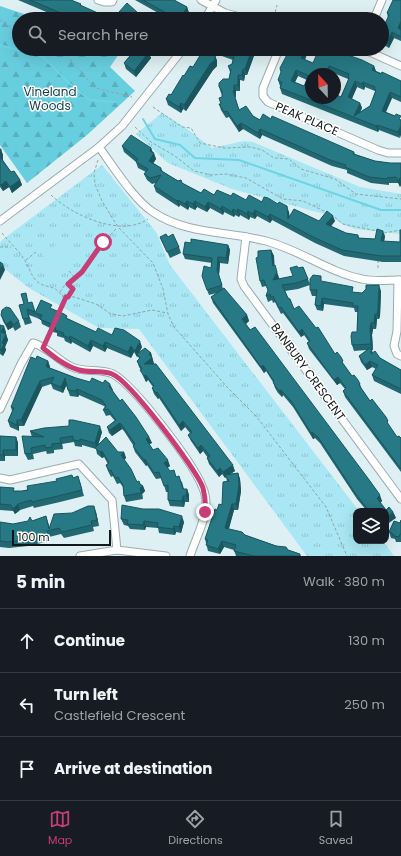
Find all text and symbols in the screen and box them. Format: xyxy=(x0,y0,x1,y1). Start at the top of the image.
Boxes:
search box xyxy=(12,12,389,56)
icon: search xyxy=(26,23,48,45)
text: Search here xyxy=(58,24,148,45)
north arrow xyxy=(305,68,341,104)
park label: Vineland Woods xyxy=(23,83,77,114)
street label: PEAK PLACE xyxy=(273,98,341,139)
route start xyxy=(94,233,112,251)
street label: BANBURY CRESCENT xyxy=(267,319,350,424)
route end xyxy=(196,503,214,521)
map controls xyxy=(353,508,389,544)
button: layers xyxy=(353,508,389,544)
scale bar xyxy=(12,528,111,547)
text: 100 m xyxy=(18,529,50,545)
text: 5 min xyxy=(16,570,65,594)
text: Walk · 380 m xyxy=(303,572,385,591)
icon: ahead xyxy=(16,630,38,652)
text: Continue xyxy=(54,630,125,651)
text: 130 m xyxy=(348,631,385,650)
text: Turn left xyxy=(54,684,118,705)
icon: left xyxy=(16,694,38,716)
text: 250 m xyxy=(344,695,385,714)
text: Castlefield Crescent xyxy=(54,706,185,725)
icon: arrive xyxy=(16,758,38,780)
text: Arrive at destination xyxy=(54,758,212,779)
tab: Map xyxy=(48,808,72,849)
tab: Directions xyxy=(168,808,223,849)
tab: Saved xyxy=(319,808,353,849)

